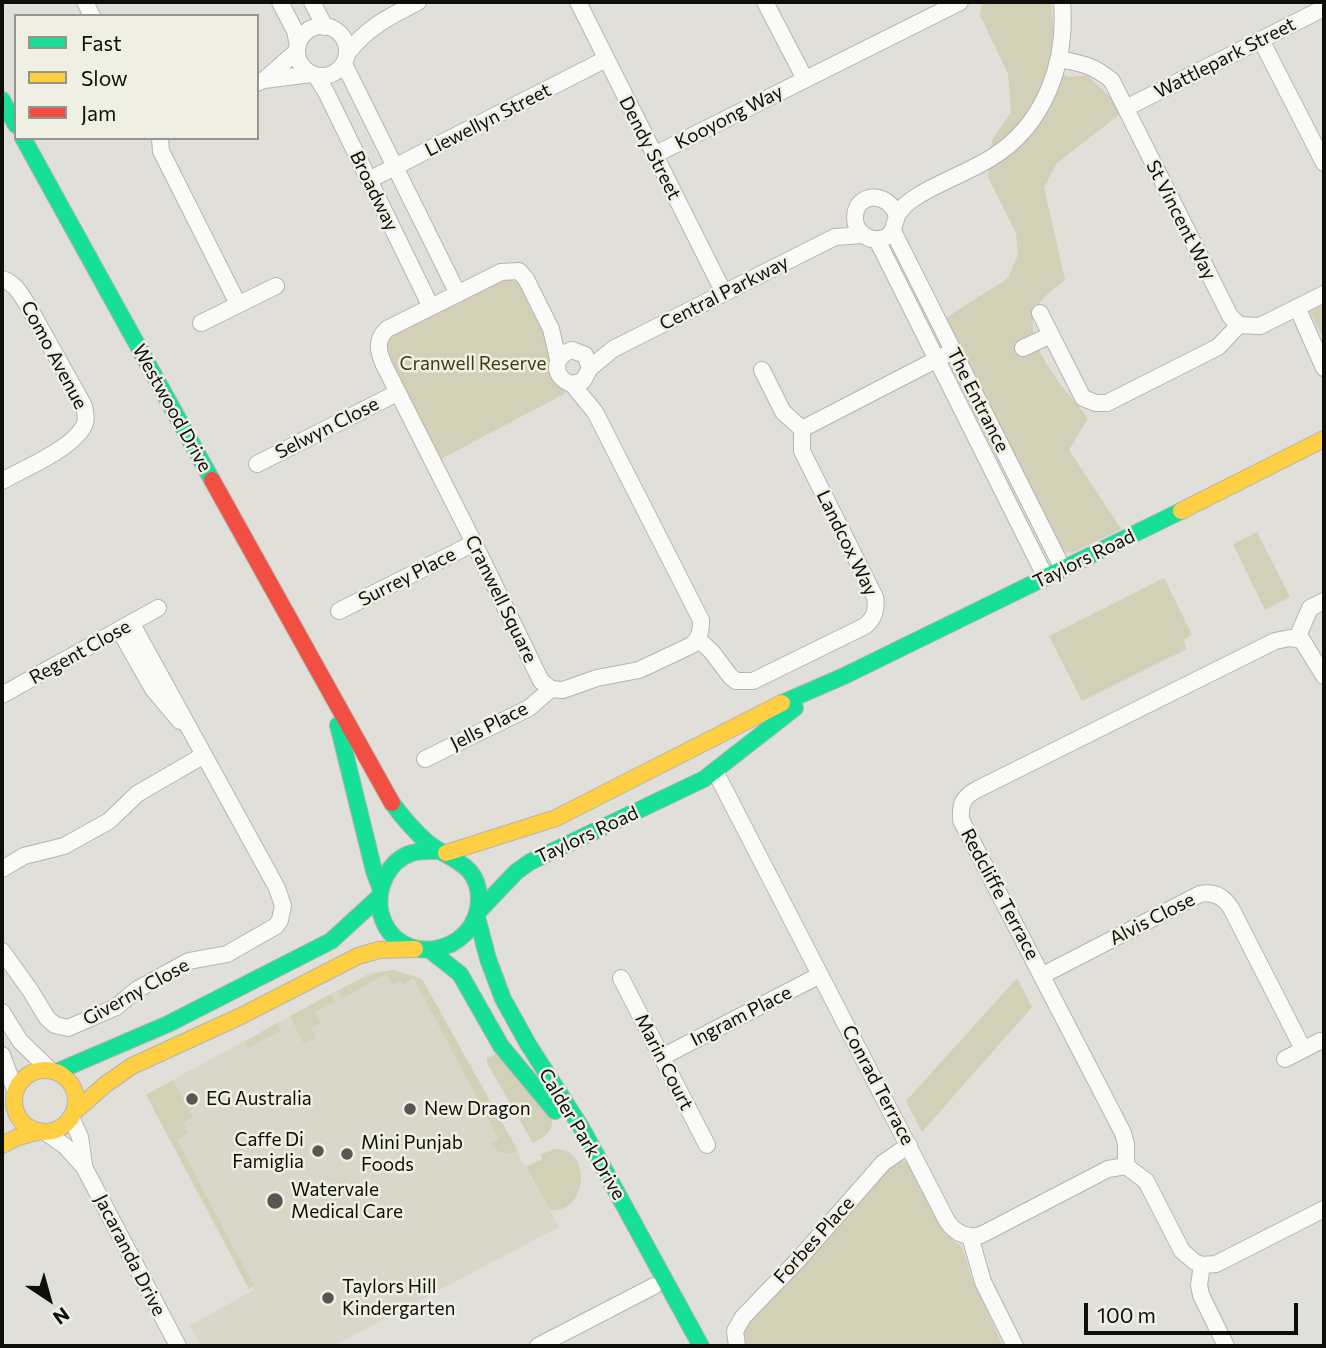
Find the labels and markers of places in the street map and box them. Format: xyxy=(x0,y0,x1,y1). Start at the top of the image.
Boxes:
place label: EG Australia xyxy=(206,1088,312,1110)
marker: EG Australia xyxy=(184,1091,200,1107)
place label: New Dragon xyxy=(424,1098,531,1120)
marker: New Dragon xyxy=(402,1101,418,1117)
place label: Caffe Di Famiglia xyxy=(232,1129,304,1173)
place label: Mini Punjab Foods xyxy=(361,1132,463,1176)
marker: Caffe Di Famiglia xyxy=(310,1143,326,1159)
marker: Mini Punjab Foods xyxy=(339,1146,355,1162)
place label: Watervale Medical Care xyxy=(291,1179,403,1223)
marker: Watervale Medical Care xyxy=(265,1191,285,1211)
place label: Taylors Hill Kindergarten xyxy=(342,1276,455,1320)
marker: Taylors Hill Kindergarten xyxy=(320,1290,336,1306)

